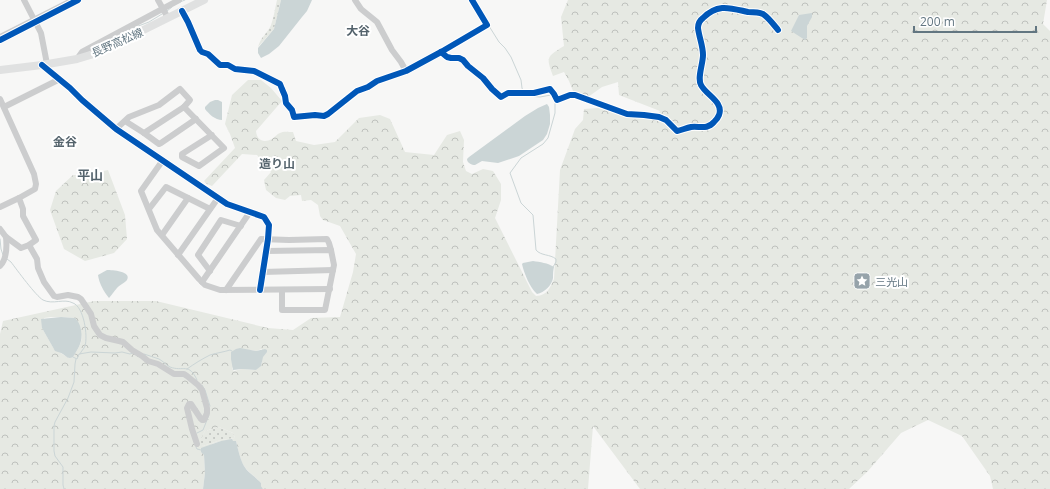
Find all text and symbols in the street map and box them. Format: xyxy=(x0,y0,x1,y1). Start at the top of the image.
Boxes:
scale bar xyxy=(914,8,1036,34)
text: 200 m xyxy=(920,13,955,30)
district label: 大谷 xyxy=(346,22,370,39)
street label: 長野高松線 xyxy=(89,24,145,60)
district label: 金谷 xyxy=(53,133,77,150)
district label: 造り山 xyxy=(259,155,295,172)
district label: 平山 xyxy=(77,166,103,184)
place icon: 三光山 xyxy=(852,271,872,291)
place label: 三光山 xyxy=(875,274,908,289)

